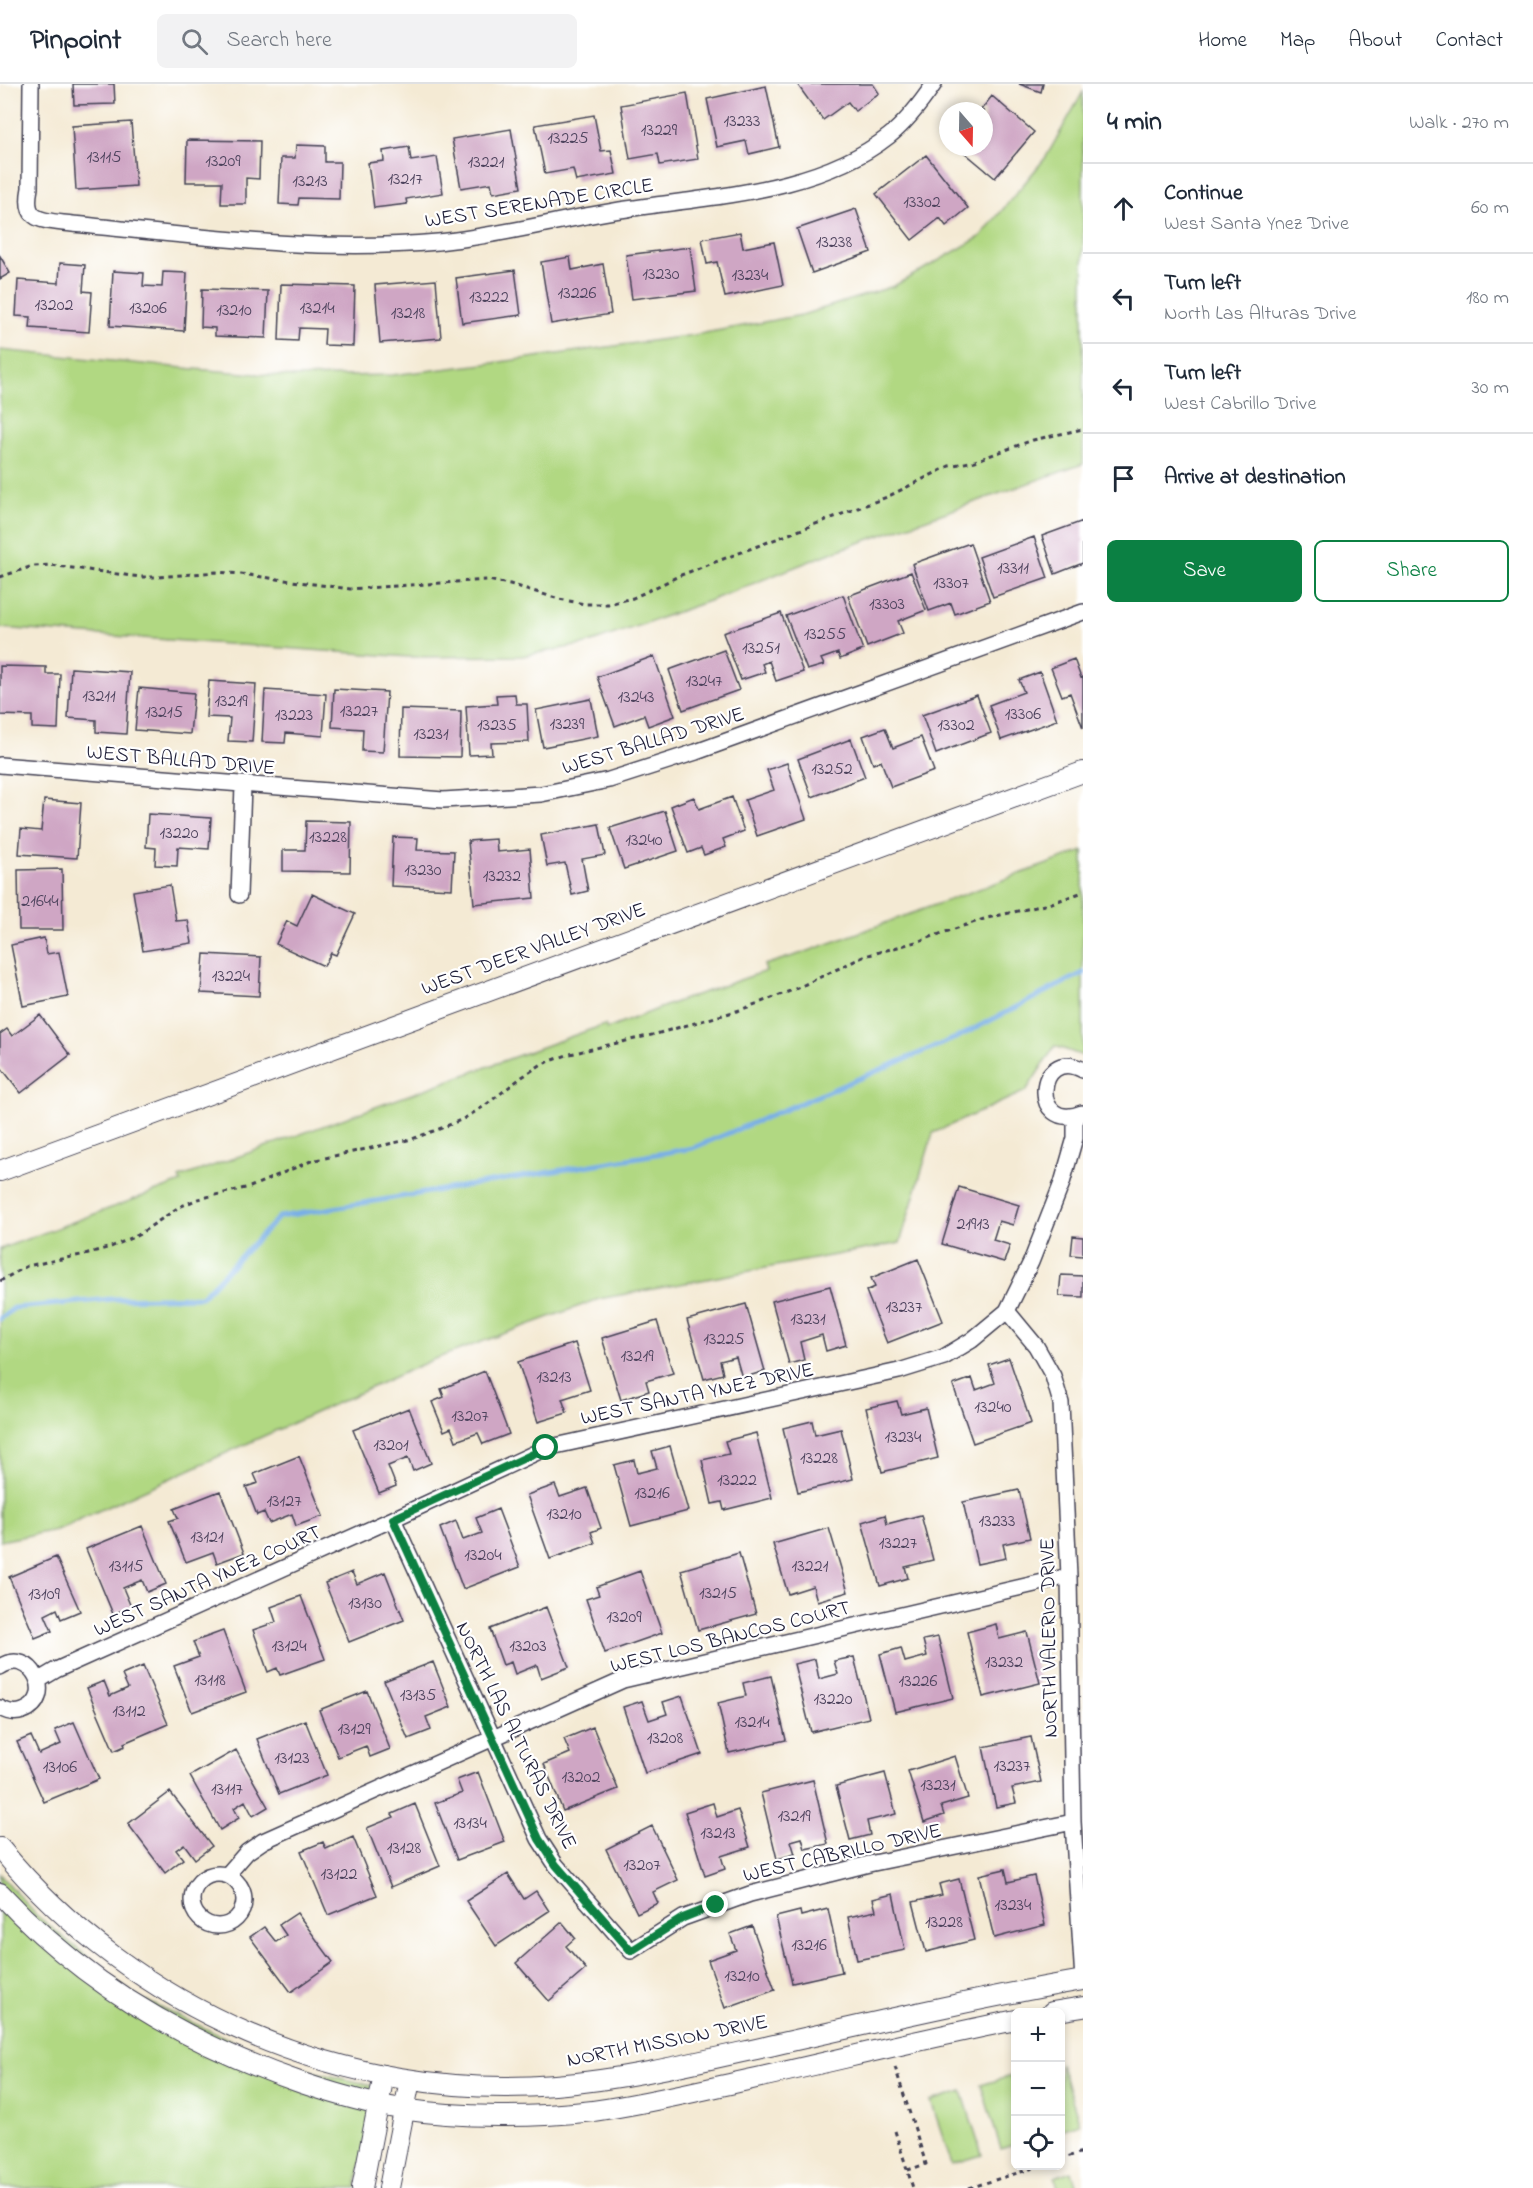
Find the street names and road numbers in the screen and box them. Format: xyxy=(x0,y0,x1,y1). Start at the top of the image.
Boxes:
street label: WEST SERENADE CIRCLE xyxy=(423,171,656,237)
street label: WEST BALLAD DRIVE xyxy=(559,700,748,784)
street label: WEST BALLAD DRIVE xyxy=(85,738,276,784)
street label: WEST DEER VALLEY DRIVE xyxy=(417,895,650,1004)
street label: WEST SANTA YNEZ DRIVE xyxy=(578,1356,817,1434)
street label: WEST SANTA YNEZ COURT xyxy=(89,1518,326,1646)
street label: NORTH VALERIO DRIVE xyxy=(1033,1538,1067,1738)
street label: WEST LOS BANCOS COURT xyxy=(607,1594,854,1682)
street label: NORTH LAS ALTURAS DRIVE xyxy=(447,1617,583,1855)
street label: WEST CABRILLO DRIVE xyxy=(740,1817,945,1891)
street label: NORTH MISSION DRIVE xyxy=(564,2008,770,2076)

